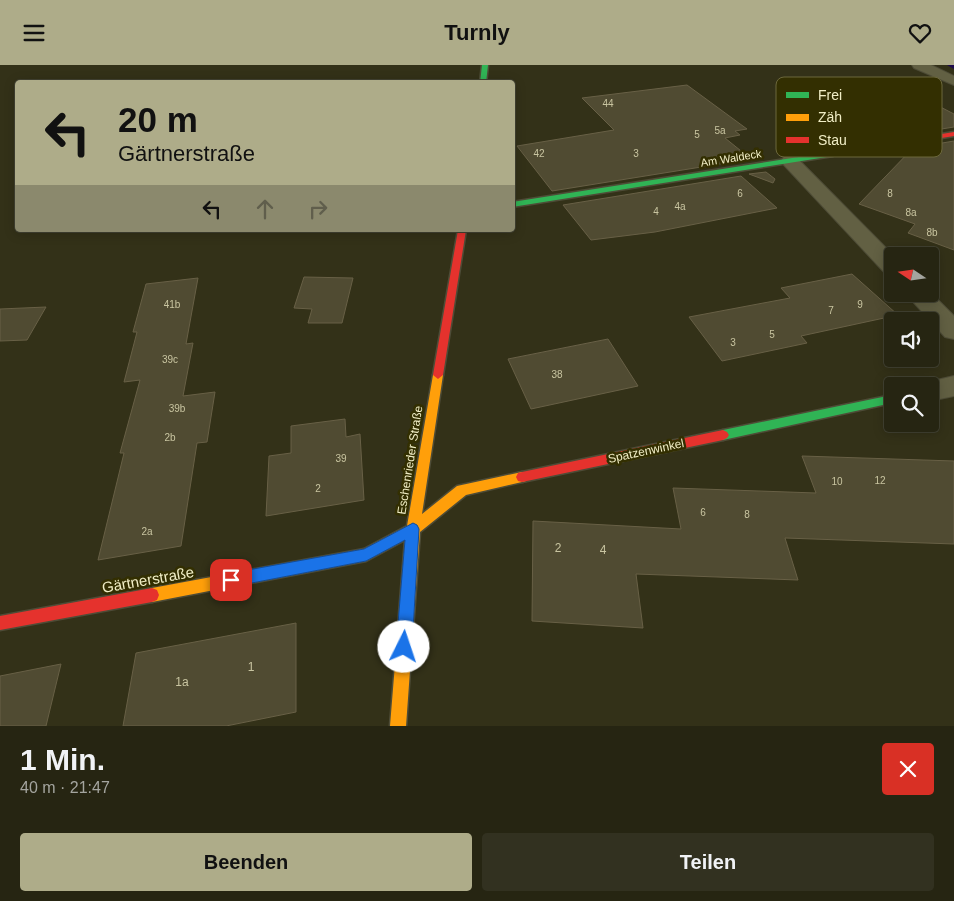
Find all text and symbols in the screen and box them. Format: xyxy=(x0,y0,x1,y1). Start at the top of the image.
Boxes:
icon: menu xyxy=(20,19,48,47)
icon: heart xyxy=(906,19,934,47)
text: Turnly xyxy=(444,20,510,45)
legend xyxy=(776,77,942,157)
text: Frei xyxy=(818,87,842,103)
house number: 44 xyxy=(602,98,614,109)
icon: left xyxy=(35,100,100,165)
text: 20 m xyxy=(118,100,198,139)
text: Zäh xyxy=(818,109,842,125)
house number: 5a xyxy=(714,125,726,136)
house number: 5 xyxy=(694,129,700,140)
text: Stau xyxy=(818,132,847,148)
text: Gärtnerstraße xyxy=(118,141,255,166)
street label: Am Waldeck xyxy=(700,147,763,169)
house number: 42 xyxy=(533,148,545,159)
house number: 3 xyxy=(633,148,639,159)
house number: 6 xyxy=(737,188,743,199)
house number: 8 xyxy=(887,188,893,199)
icon: left xyxy=(198,195,226,223)
icon: ahead xyxy=(251,195,279,223)
icon: right xyxy=(304,195,332,223)
house number: 4a xyxy=(674,201,686,212)
house number: 4 xyxy=(653,206,659,217)
house number: 8a xyxy=(905,207,917,218)
house number: 8b xyxy=(926,227,938,238)
north arrow xyxy=(884,247,939,303)
map controls xyxy=(884,247,939,432)
house number: 41b xyxy=(164,299,181,310)
house number: 9 xyxy=(857,299,863,310)
house number: 7 xyxy=(828,305,834,316)
button: sound xyxy=(884,312,939,367)
house number: 5 xyxy=(769,329,775,340)
house number: 3 xyxy=(730,337,736,348)
house number: 39c xyxy=(162,354,178,365)
house number: 38 xyxy=(551,369,563,380)
button: search xyxy=(884,377,939,432)
house number: 39b xyxy=(169,403,186,414)
street label: Eschenrieder Straße xyxy=(394,404,426,515)
house number: 2b xyxy=(164,432,176,443)
street label: Spatzenwinkel xyxy=(607,436,685,466)
house number: 39 xyxy=(335,453,347,464)
house number: 12 xyxy=(874,475,886,486)
house number: 10 xyxy=(831,476,843,487)
house number: 2 xyxy=(315,483,321,494)
house number: 6 xyxy=(700,507,706,518)
house number: 8 xyxy=(744,509,750,520)
house number: 2a xyxy=(141,526,153,537)
house number: 2 xyxy=(555,541,562,555)
house number: 4 xyxy=(600,543,607,557)
pin xyxy=(210,559,252,601)
street label: Gärtnerstraße xyxy=(100,563,195,596)
icon: arrive xyxy=(217,566,245,594)
position arrow xyxy=(377,620,429,672)
house number: 1 xyxy=(248,660,255,674)
house number: 1a xyxy=(175,675,189,689)
text: 1 Min. xyxy=(20,743,105,776)
button: close xyxy=(882,743,934,795)
text: 40 m · 21:47 xyxy=(20,779,110,796)
button: Beenden xyxy=(20,833,472,891)
button: Teilen xyxy=(482,833,934,891)

